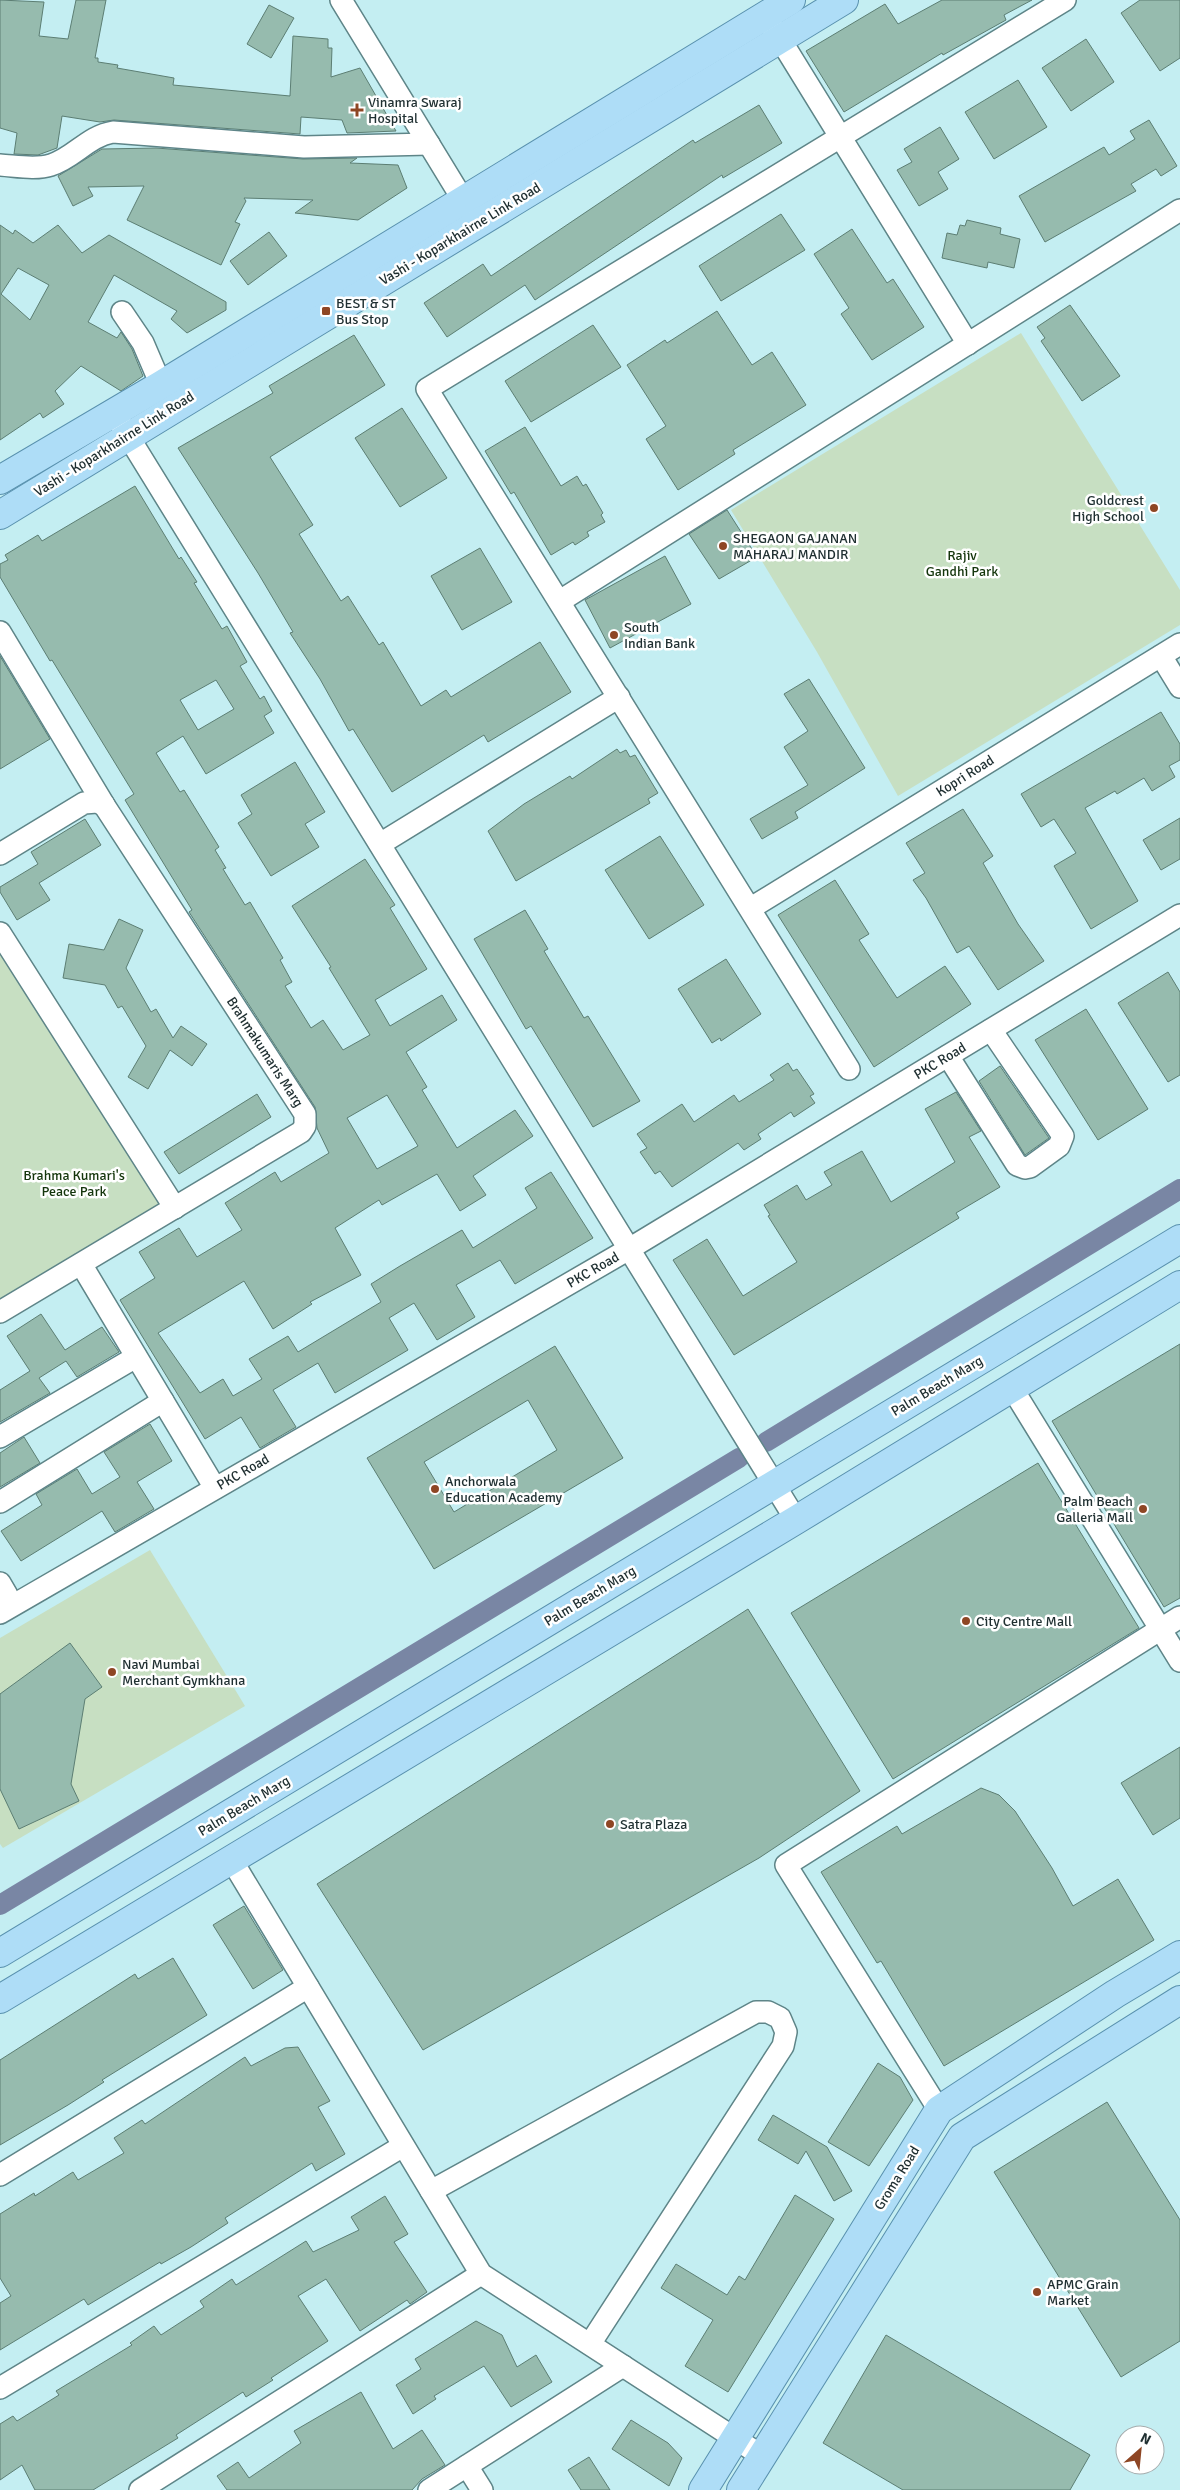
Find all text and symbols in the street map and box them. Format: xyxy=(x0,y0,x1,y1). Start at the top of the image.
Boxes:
place label: Vinamra Swaraj Hospital xyxy=(368,94,462,127)
marker: Vinamra Swaraj Hospital xyxy=(350,103,364,117)
street label: Vashi - Koparkhairne Link Road xyxy=(376,179,544,289)
place label: BEST & ST Bus Stop xyxy=(336,295,396,328)
marker: BEST & ST Bus Stop xyxy=(320,305,332,317)
street label: Vashi - Koparkhairne Link Road xyxy=(31,388,197,500)
place label: Goldcrest High School xyxy=(1072,492,1144,525)
marker: Goldcrest High School xyxy=(1148,502,1160,514)
place label: SHEGAON GAJANAN MAHARAJ MANDIR xyxy=(733,530,857,563)
marker: SHEGAON GAJANAN MAHARAJ MANDIR xyxy=(717,540,729,552)
park label: Rajiv Gandhi Park xyxy=(926,547,998,580)
place label: South Indian Bank xyxy=(624,619,695,652)
marker: South Indian Bank xyxy=(608,629,620,641)
street label: Kopri Road xyxy=(933,752,997,800)
street label: Brahmakumaris Marg xyxy=(223,994,307,1110)
street label: PKC Road xyxy=(911,1039,969,1083)
park label: Brahma Kumari's Peace Park xyxy=(23,1167,125,1200)
street label: PKC Road xyxy=(564,1248,622,1292)
street label: Palm Beach Marg xyxy=(888,1352,986,1420)
street label: PKC Road xyxy=(214,1450,272,1494)
place label: Anchorwala Education Academy xyxy=(445,1473,563,1506)
marker: Anchorwala Education Academy xyxy=(429,1483,441,1495)
place label: Palm Beach Galleria Mall xyxy=(1056,1493,1133,1526)
marker: Palm Beach Galleria Mall xyxy=(1137,1503,1149,1515)
street label: Palm Beach Marg xyxy=(541,1562,639,1630)
place label: City Centre Mall xyxy=(976,1613,1072,1630)
marker: City Centre Mall xyxy=(960,1615,972,1627)
place label: Navi Mumbai Merchant Gymkhana xyxy=(122,1656,245,1689)
marker: Navi Mumbai Merchant Gymkhana xyxy=(106,1666,118,1678)
street label: Palm Beach Marg xyxy=(195,1772,293,1840)
place label: Satra Plaza xyxy=(620,1816,687,1833)
marker: Satra Plaza xyxy=(604,1818,616,1830)
street label: Groma Road xyxy=(871,2143,923,2213)
place label: APMC Grain Market xyxy=(1047,2276,1119,2309)
marker: APMC Grain Market xyxy=(1031,2286,1043,2298)
north arrow xyxy=(1115,2425,1165,2475)
text: N xyxy=(1137,2429,1154,2449)

